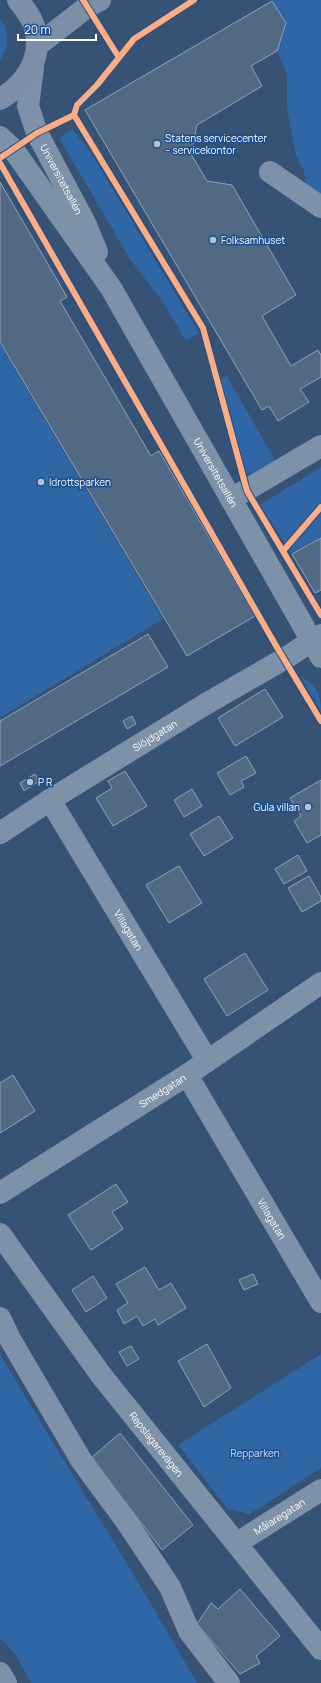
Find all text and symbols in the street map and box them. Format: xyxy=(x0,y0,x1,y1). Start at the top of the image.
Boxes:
scale bar xyxy=(18,16,96,42)
text: 20 m xyxy=(24,21,51,38)
place label: Statens servicecenter – servicekontor xyxy=(165,131,267,157)
marker: Statens servicecenter – servicekontor xyxy=(152,139,162,149)
street label: Universitetsallén xyxy=(37,141,86,217)
place label: Folksamhuset xyxy=(221,233,285,247)
marker: Folksamhuset xyxy=(208,235,218,245)
street label: Universitetsallén xyxy=(191,435,241,510)
place label: Idrottsparken xyxy=(49,475,111,489)
marker: Idrottsparken xyxy=(36,477,46,487)
street label: Slöjdgatan xyxy=(130,716,180,754)
place label: P R xyxy=(38,775,52,789)
marker: P R xyxy=(25,777,35,787)
place label: Gula villan xyxy=(254,800,300,814)
marker: Gula villan xyxy=(303,802,313,812)
street label: Villagatan xyxy=(111,907,146,953)
street label: Smedgatan xyxy=(136,1070,189,1111)
street label: Villagatan xyxy=(254,1196,289,1242)
street label: Repslagarevägen xyxy=(126,1409,187,1480)
park label: Repparken xyxy=(230,1446,280,1460)
street label: Målaregatan xyxy=(251,1495,308,1538)

